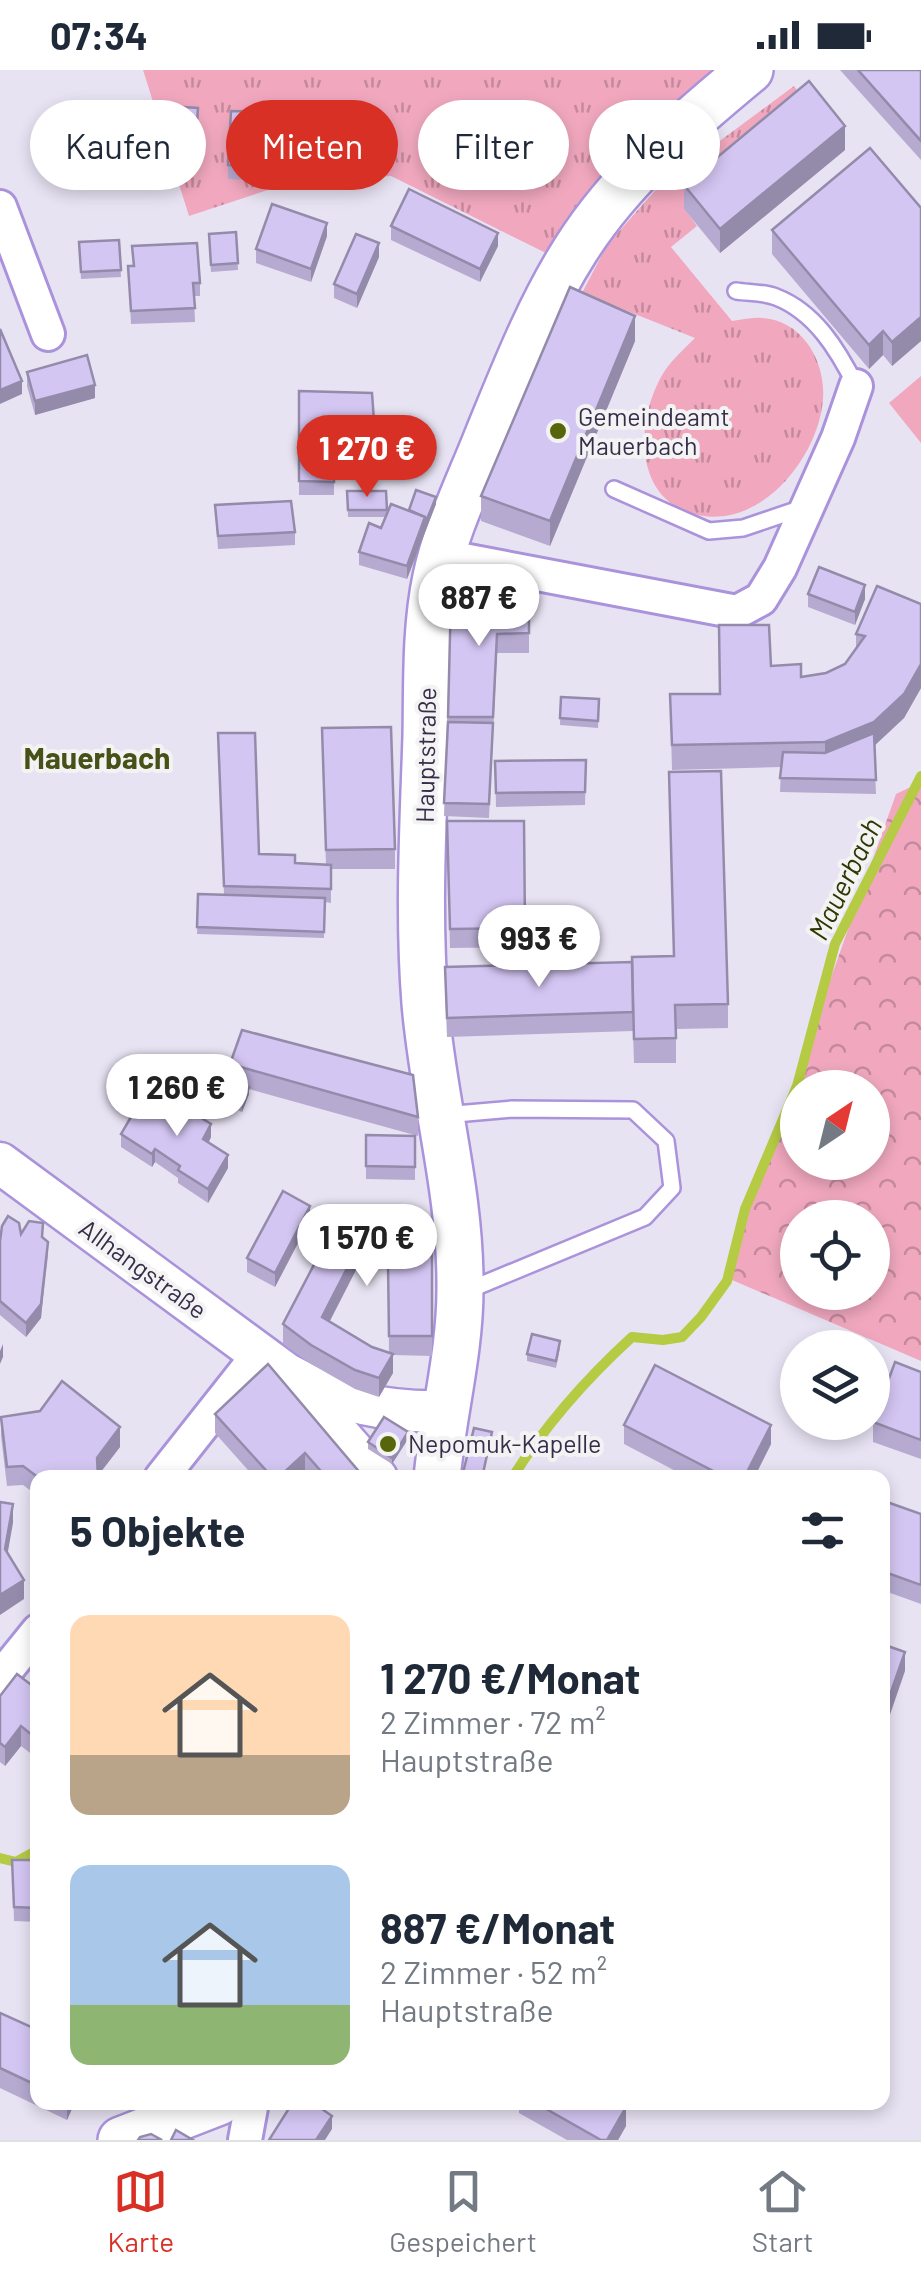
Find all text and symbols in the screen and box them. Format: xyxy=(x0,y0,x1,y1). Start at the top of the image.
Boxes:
text: 07:34 xyxy=(50,12,148,58)
chip: Kaufen xyxy=(30,100,206,190)
chip: Mieten xyxy=(226,100,398,190)
chip: Filter xyxy=(418,100,569,190)
chip: Neu xyxy=(589,100,720,190)
place label: Gemeindeamt Mauerbach xyxy=(578,401,730,460)
pin: 1 270 € xyxy=(275,415,459,500)
marker: Gemeindeamt Mauerbach xyxy=(547,420,569,442)
text: 1 270 € xyxy=(319,428,415,466)
pin: 887 € xyxy=(409,564,549,649)
text: 887 € xyxy=(440,577,518,615)
street label: Hauptstraße xyxy=(409,687,441,823)
district label: Mauerbach xyxy=(24,739,170,775)
water label: Mauerbach xyxy=(800,812,888,945)
pin: 993 € xyxy=(469,905,609,990)
text: 993 € xyxy=(500,918,578,956)
pin: 1 260 € xyxy=(85,1054,269,1139)
text: 1 260 € xyxy=(128,1067,226,1105)
north arrow xyxy=(780,1070,890,1180)
map controls xyxy=(780,1070,890,1440)
button: locate xyxy=(780,1200,890,1310)
pin: 1 570 € xyxy=(275,1204,459,1289)
street label: Allhangstraße xyxy=(74,1212,213,1324)
text: 1 570 € xyxy=(319,1217,415,1255)
button: layers xyxy=(780,1330,890,1440)
place label: Nepomuk-Kapelle xyxy=(408,1428,601,1458)
marker: Nepomuk-Kapelle xyxy=(377,1433,399,1455)
icon: filters xyxy=(795,1503,850,1558)
text: 5 Objekte xyxy=(70,1505,245,1555)
text: 1 270 €/Monat xyxy=(380,1652,641,1702)
icon: home xyxy=(150,1655,270,1775)
text: 2 Zimmer · 72 m² xyxy=(380,1702,606,1740)
text: Hauptstraße xyxy=(380,1740,554,1778)
text: 887 €/Monat xyxy=(380,1902,615,1952)
icon: home xyxy=(150,1905,270,2025)
text: 2 Zimmer · 52 m² xyxy=(380,1952,607,1990)
text: Hauptstraße xyxy=(380,1990,554,2028)
tab: Karte xyxy=(107,2164,174,2258)
tab: Gespeichert xyxy=(389,2164,537,2258)
tab: Start xyxy=(752,2164,813,2258)

